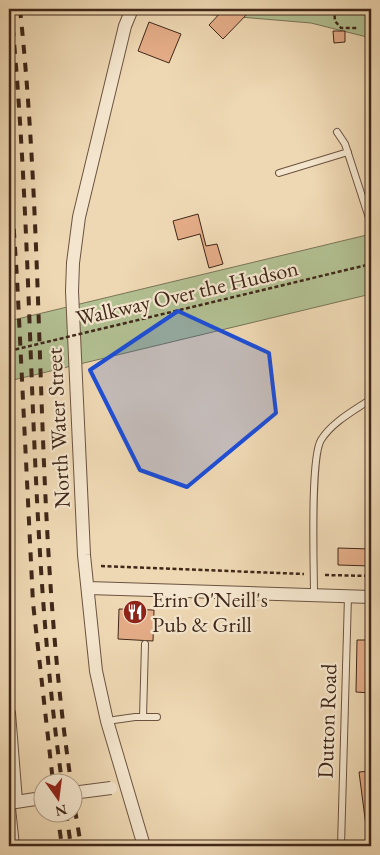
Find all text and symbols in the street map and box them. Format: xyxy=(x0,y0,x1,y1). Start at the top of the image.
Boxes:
street label: Walkway Over the Hudson xyxy=(73,253,301,333)
street label: North Water Street xyxy=(39,347,77,509)
place label: Erin O'Neill's Pub & Grill xyxy=(152,585,268,639)
restaurant icon: Erin O'Neill's Pub & Grill xyxy=(122,599,148,625)
street label: Dutton Road xyxy=(311,662,344,779)
north arrow xyxy=(32,772,82,822)
text: N xyxy=(53,801,69,821)

